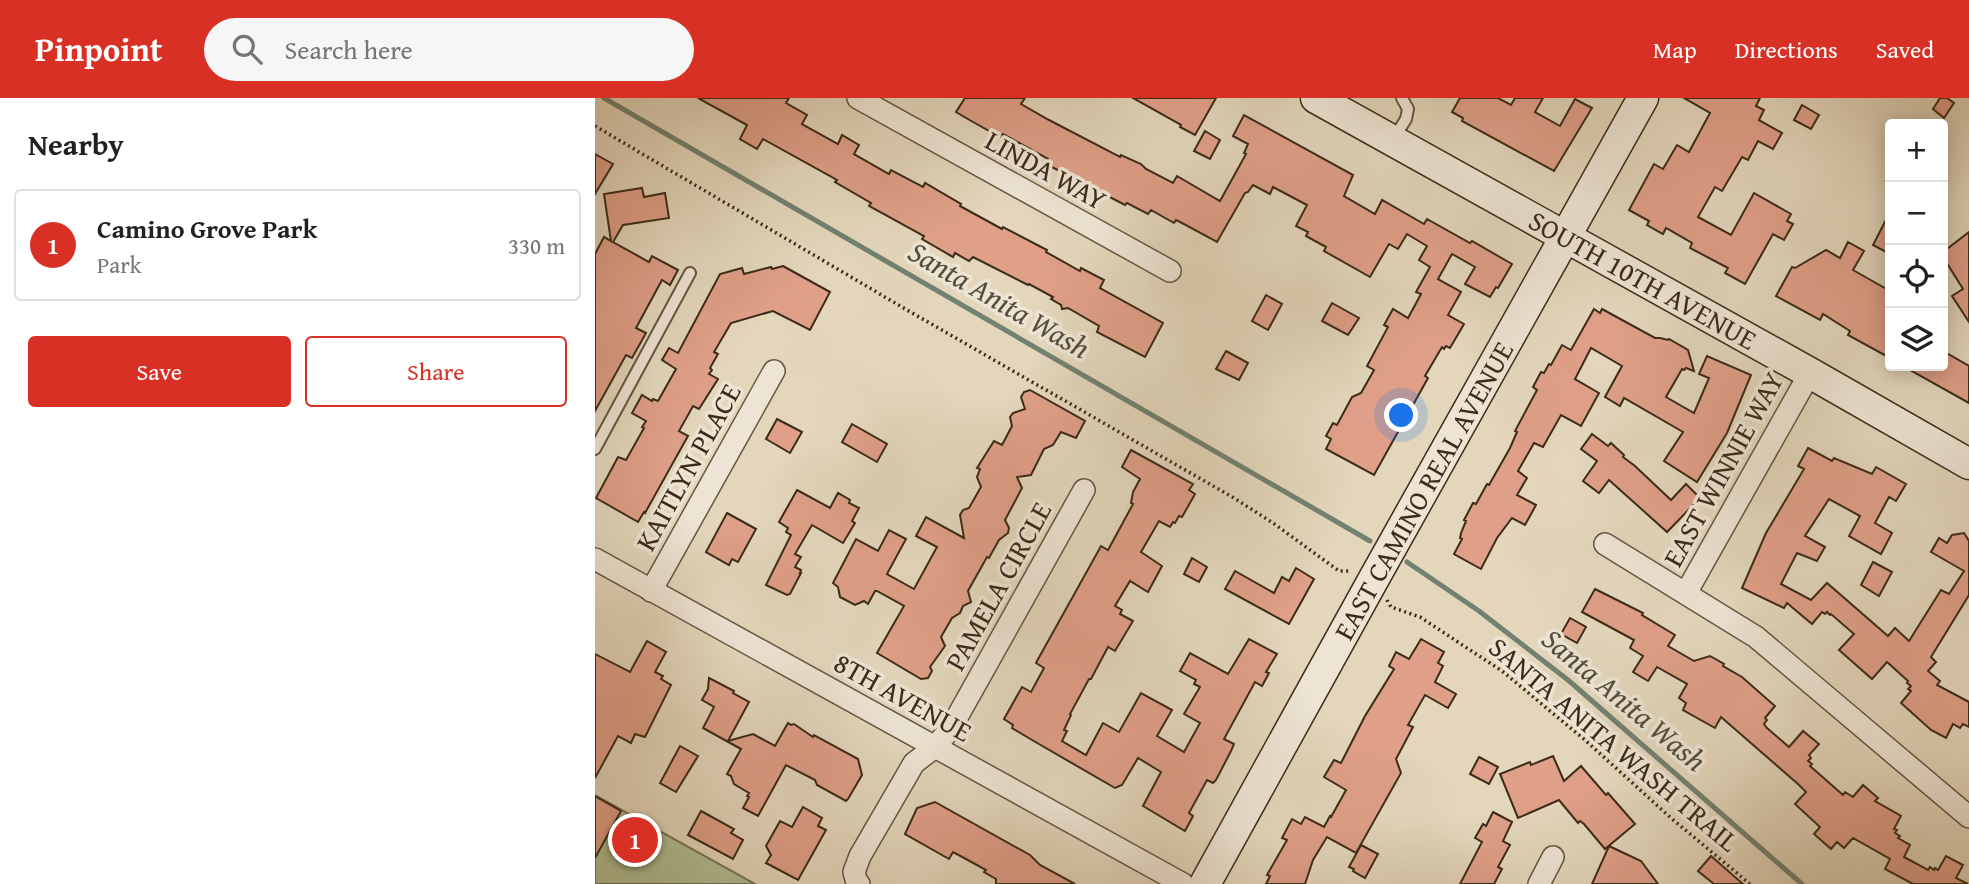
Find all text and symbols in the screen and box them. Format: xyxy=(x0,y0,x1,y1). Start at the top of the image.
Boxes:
search box xyxy=(204,18,694,81)
text: Pinpoint xyxy=(35,25,162,73)
icon: search xyxy=(228,30,266,68)
text: Search here xyxy=(284,30,413,69)
text: Map xyxy=(1653,32,1697,67)
text: Directions xyxy=(1735,32,1838,67)
text: Saved xyxy=(1876,32,1934,67)
street label: LINDA WAY xyxy=(978,119,1114,220)
map controls xyxy=(1885,119,1948,371)
button: + xyxy=(1885,119,1948,182)
text: Nearby xyxy=(28,122,124,166)
button: − xyxy=(1885,182,1948,245)
street label: SOUTH 10TH AVENUE xyxy=(1522,199,1765,359)
text: Camino Grove Park xyxy=(97,209,317,248)
text: 1 xyxy=(47,229,59,262)
text: 330 m xyxy=(508,229,565,262)
water label: Santa Anita Wash xyxy=(901,229,1098,369)
button: locate xyxy=(1885,245,1948,308)
text: Park xyxy=(97,248,141,281)
button: layers xyxy=(1885,308,1948,371)
street label: EAST CAMINO REAL AVENUE xyxy=(1323,333,1523,647)
button: Save xyxy=(28,336,291,407)
button: Share xyxy=(305,336,567,407)
street label: EAST WINNIE WAY xyxy=(1652,364,1793,574)
street label: KAITLYN PLACE xyxy=(625,376,750,558)
your location xyxy=(1384,398,1418,432)
street label: PAMELA CIRCLE xyxy=(934,494,1061,678)
water label: Santa Anita Wash xyxy=(1533,617,1717,781)
street label: SANTA ANITA WASH TRAIL xyxy=(1480,627,1749,861)
street label: 8TH AVENUE xyxy=(827,642,980,751)
pin: 1 xyxy=(612,814,658,866)

